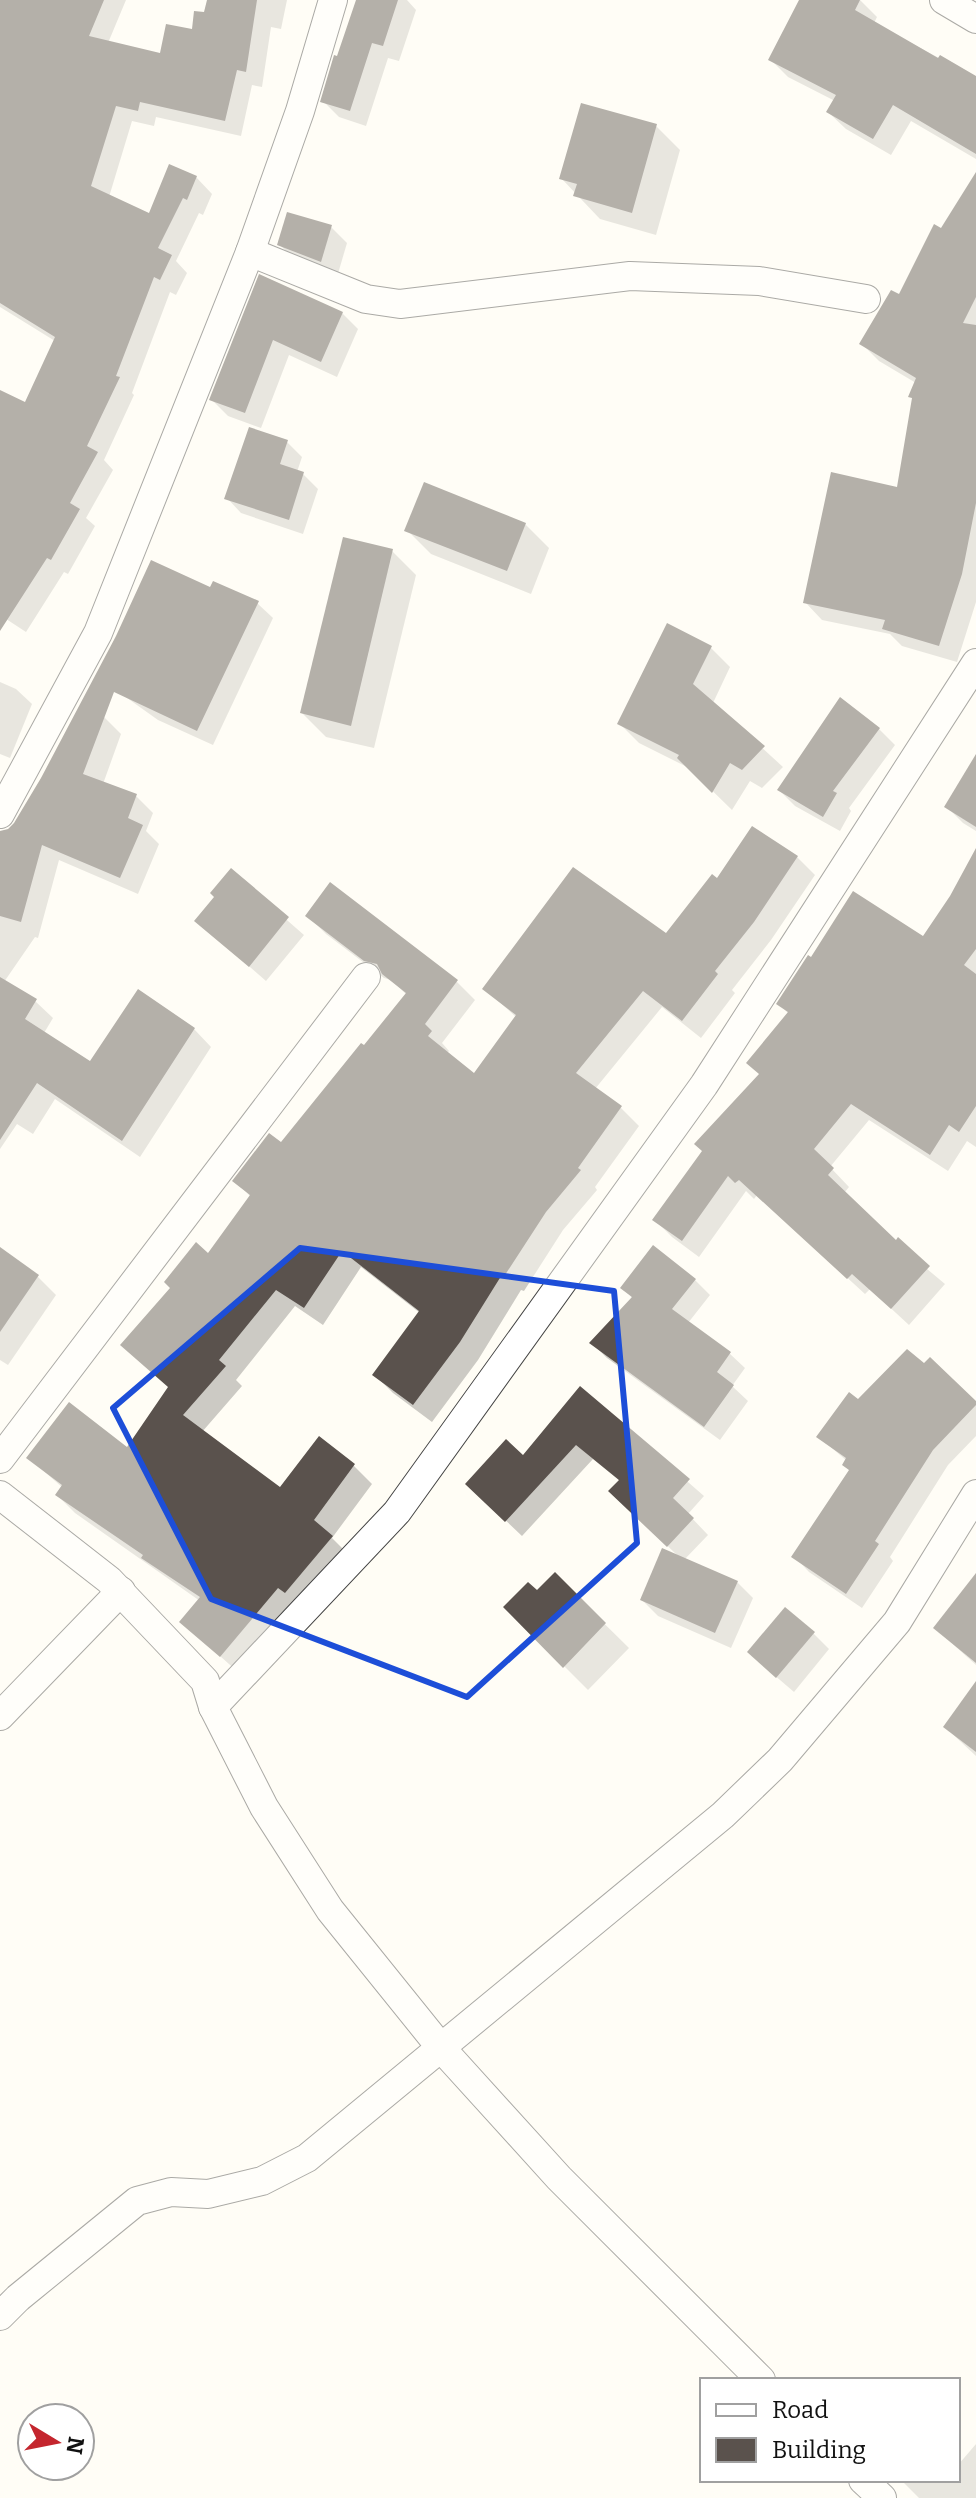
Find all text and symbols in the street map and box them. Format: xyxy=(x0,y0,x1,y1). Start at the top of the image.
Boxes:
legend xyxy=(700,2378,960,2482)
text: Road xyxy=(772,2396,828,2424)
north arrow xyxy=(16,2402,96,2482)
text: N xyxy=(60,2435,90,2456)
text: Building xyxy=(772,2436,866,2464)

